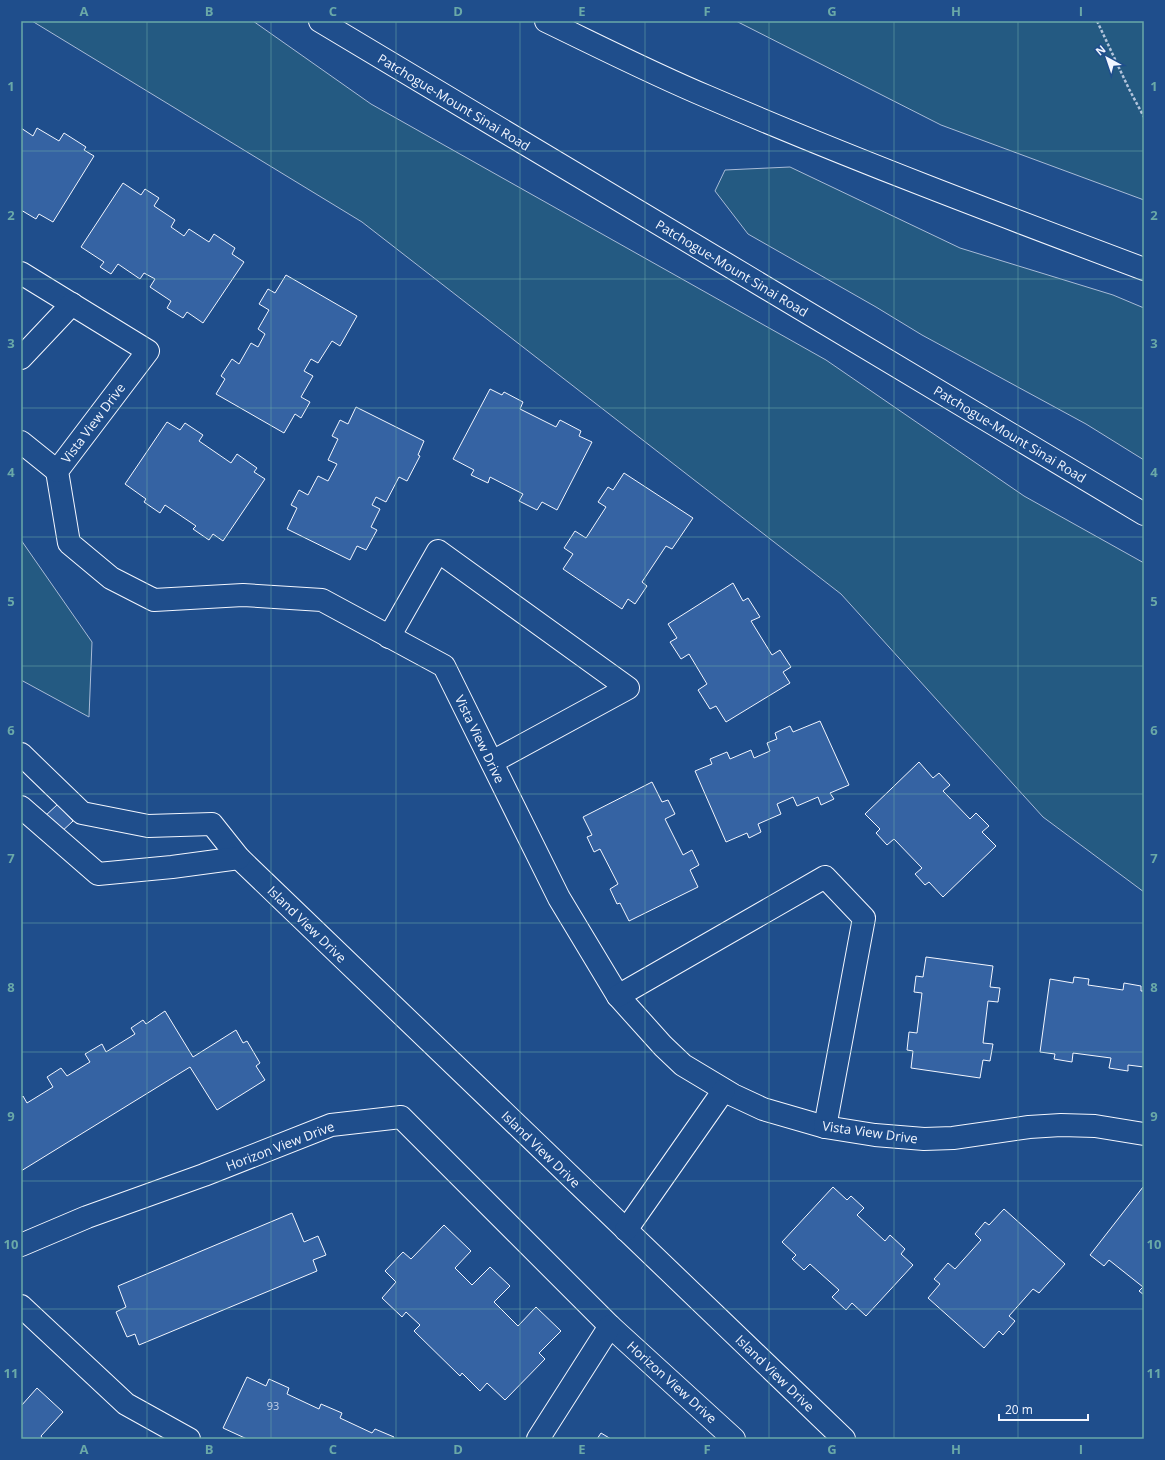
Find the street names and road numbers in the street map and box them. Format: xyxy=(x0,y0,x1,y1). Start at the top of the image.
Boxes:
street label: Patchogue-Mount Sinai Road xyxy=(374,49,534,155)
street label: Patchogue-Mount Sinai Road xyxy=(652,215,812,321)
street label: Vista View Drive xyxy=(57,379,129,467)
street label: Patchogue-Mount Sinai Road xyxy=(930,381,1090,487)
street label: Vista View Drive xyxy=(451,692,509,786)
street label: Island View Drive xyxy=(264,882,350,966)
street label: Island View Drive xyxy=(498,1107,584,1191)
street label: Vista View Drive xyxy=(821,1116,919,1148)
street label: Horizon View Drive xyxy=(223,1117,337,1175)
street label: Island View Drive xyxy=(732,1331,818,1415)
street label: Horizon View Drive xyxy=(623,1337,721,1427)

